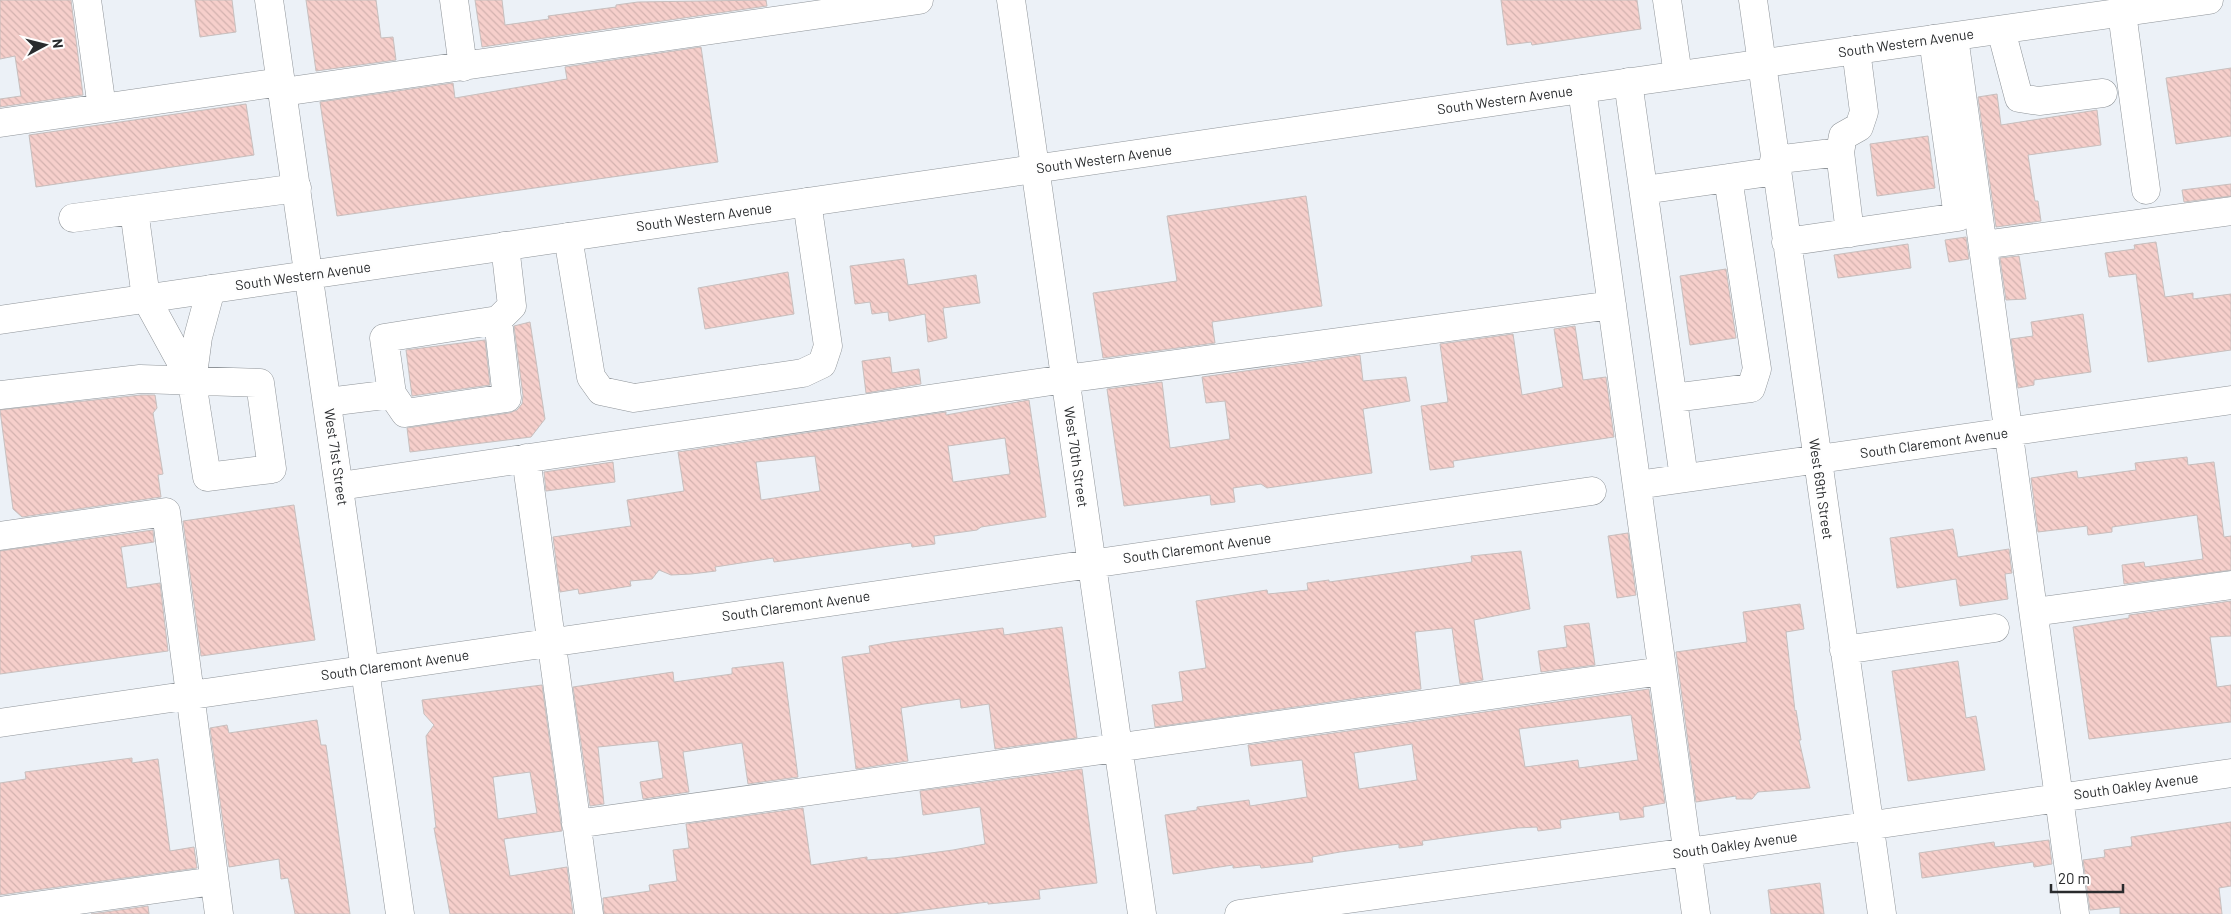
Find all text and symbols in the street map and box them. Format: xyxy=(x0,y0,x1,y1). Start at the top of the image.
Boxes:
north arrow xyxy=(20,20,70,70)
street label: South Western Avenue xyxy=(1837,25,1975,60)
text: N xyxy=(49,38,67,49)
street label: South Western Avenue xyxy=(1436,82,1574,117)
street label: South Western Avenue xyxy=(1035,141,1173,176)
street label: South Western Avenue xyxy=(635,199,773,234)
street label: South Western Avenue xyxy=(234,258,372,293)
street label: West 70th Street xyxy=(1061,405,1092,509)
street label: West 71st Street xyxy=(321,407,352,507)
street label: South Claremont Avenue xyxy=(1859,424,2009,461)
street label: West 69th Street xyxy=(1806,437,1837,540)
street label: South Claremont Avenue xyxy=(1122,529,1272,566)
street label: South Claremont Avenue xyxy=(721,587,871,624)
street label: South Claremont Avenue xyxy=(320,646,470,683)
street label: South Oakley Avenue xyxy=(2072,768,2199,803)
street label: South Oakley Avenue xyxy=(1671,827,1798,862)
scale bar xyxy=(2051,862,2124,894)
text: 20 m xyxy=(2058,869,2090,887)

